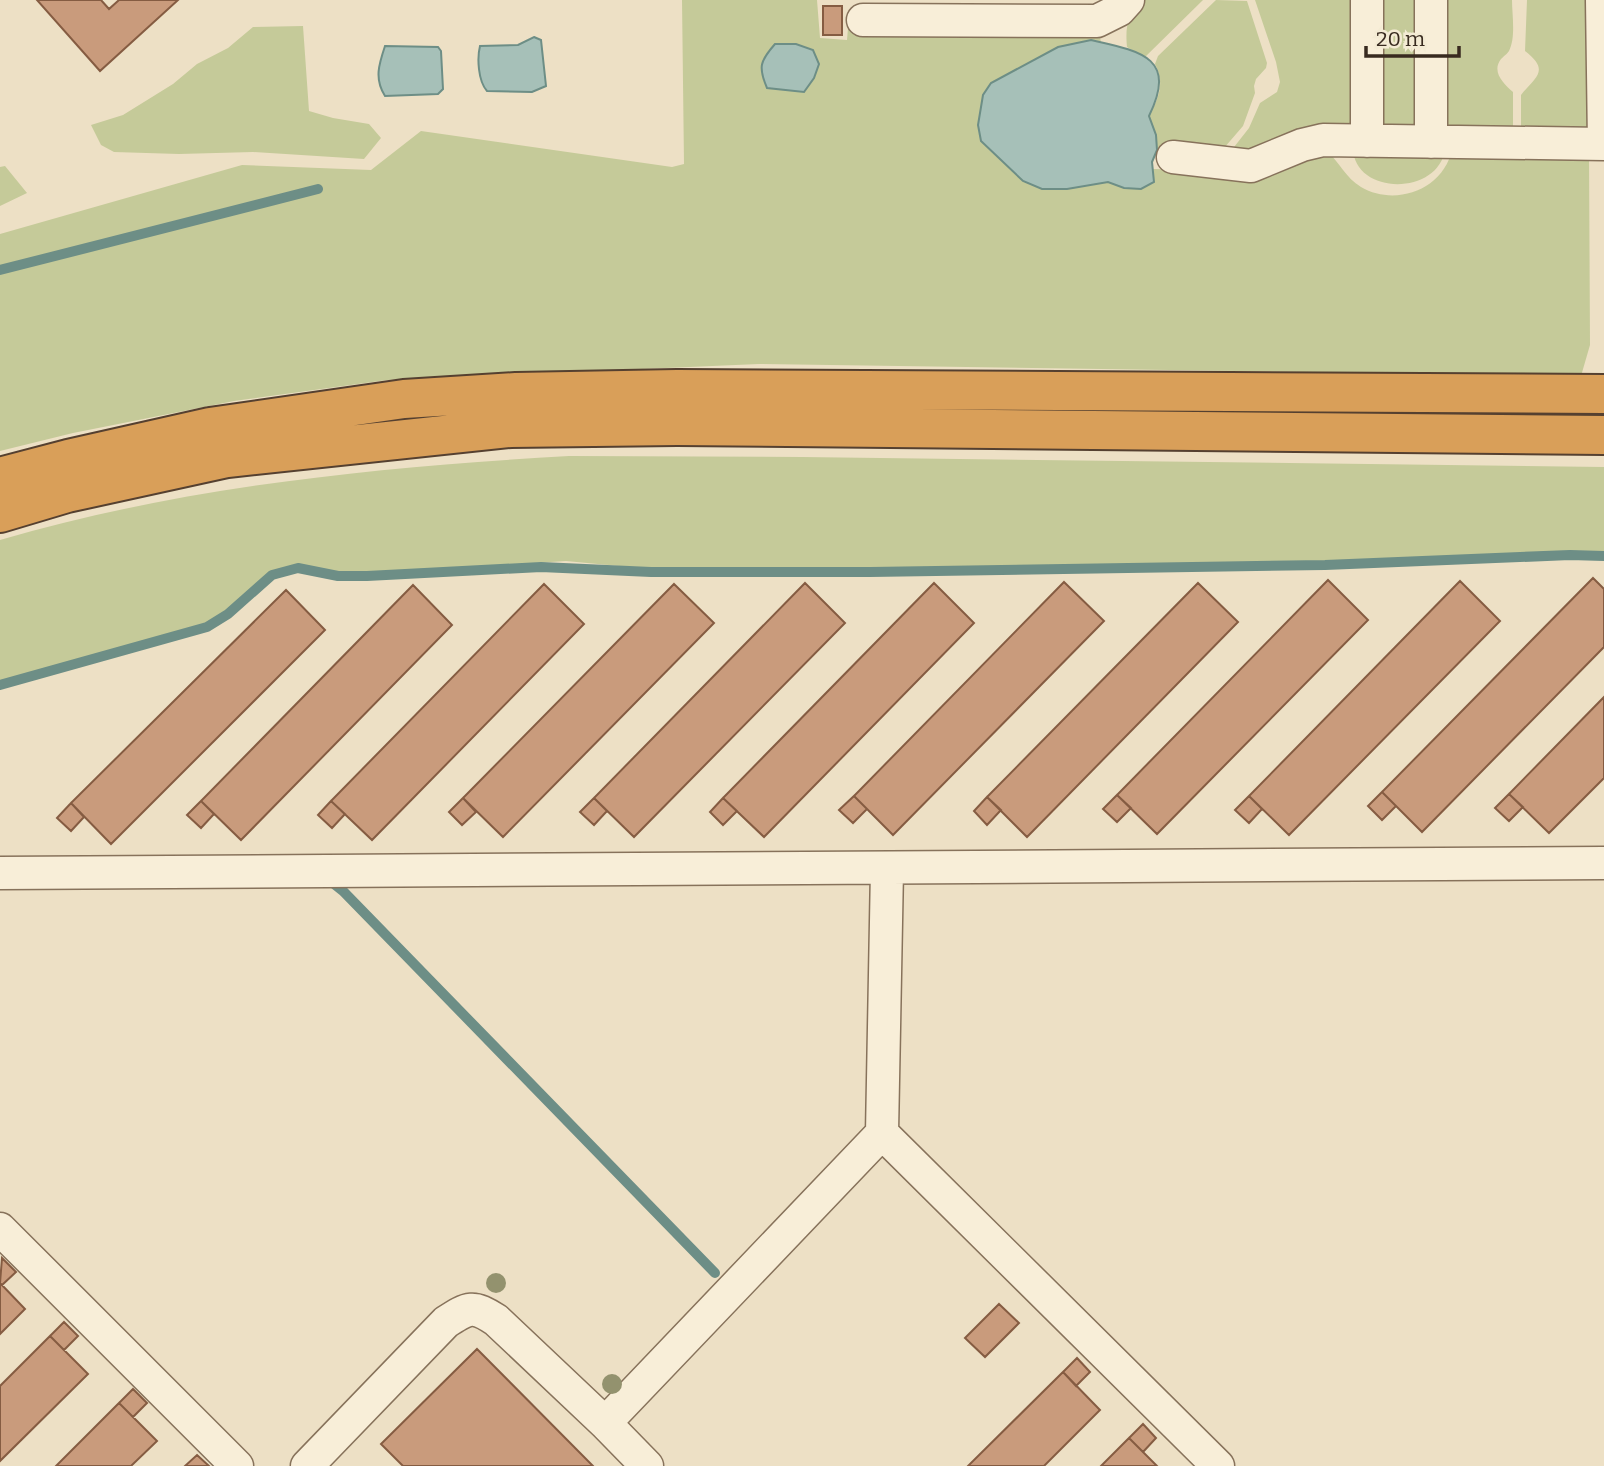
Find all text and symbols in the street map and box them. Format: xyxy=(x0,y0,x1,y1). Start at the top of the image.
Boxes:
scale bar xyxy=(1366,14,1459,58)
text: 20 m xyxy=(1376,26,1425,52)

